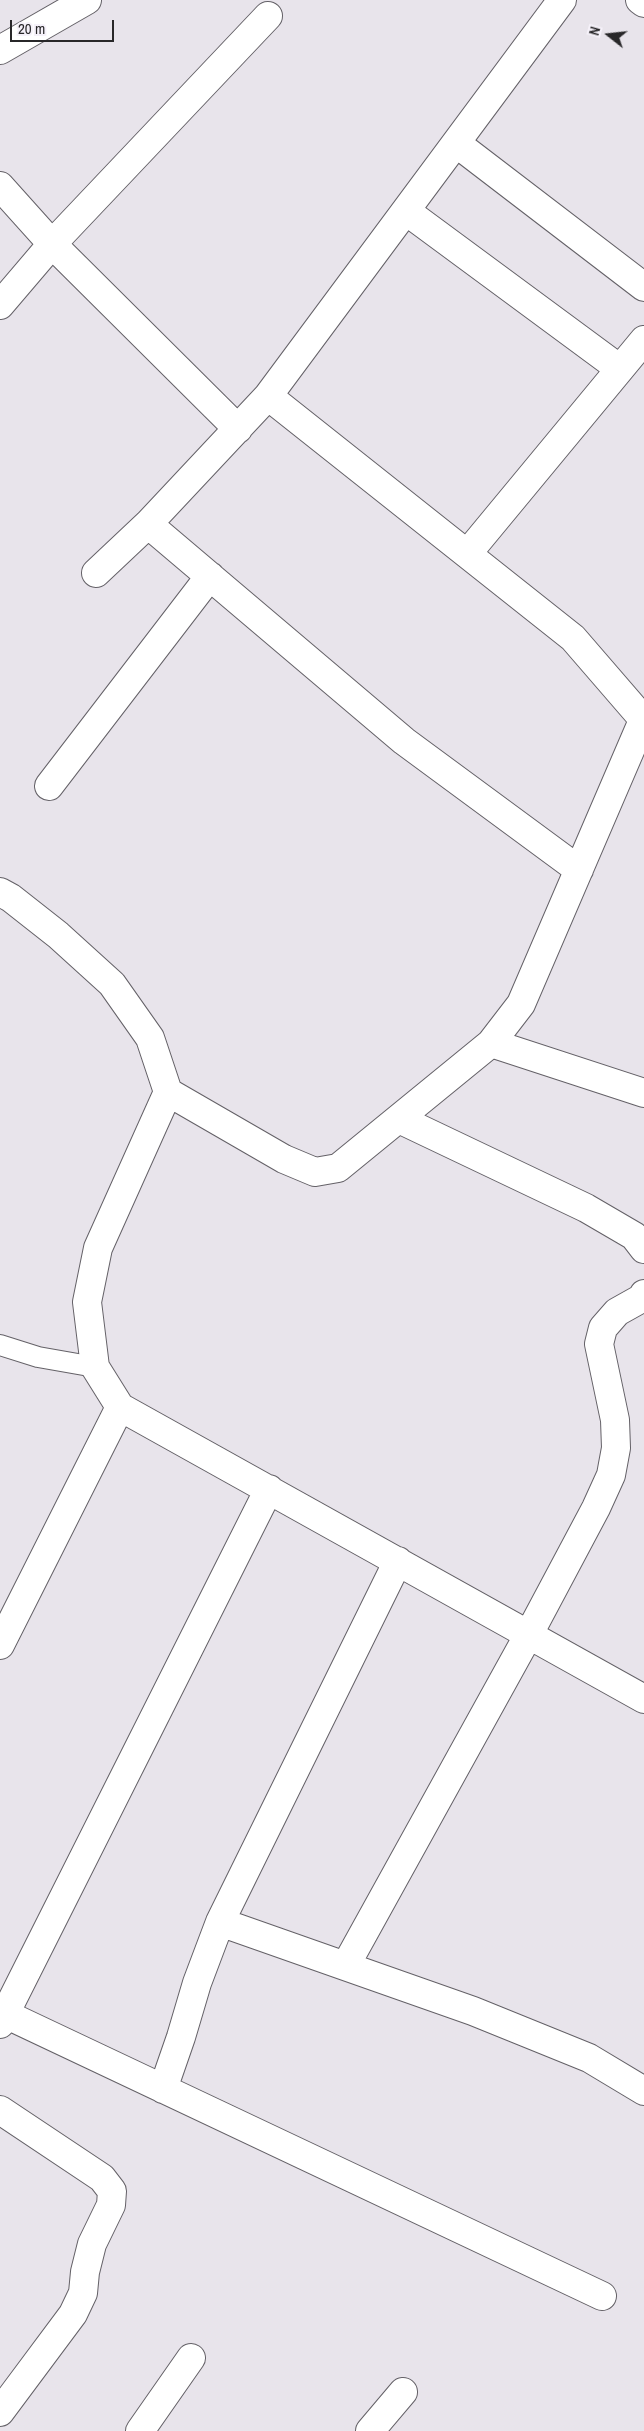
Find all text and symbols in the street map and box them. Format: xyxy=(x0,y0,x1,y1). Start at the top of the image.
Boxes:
scale bar xyxy=(12,10,116,42)
north arrow xyxy=(584,10,634,60)
text: 20 m xyxy=(18,18,45,39)
text: N xyxy=(585,24,604,37)

